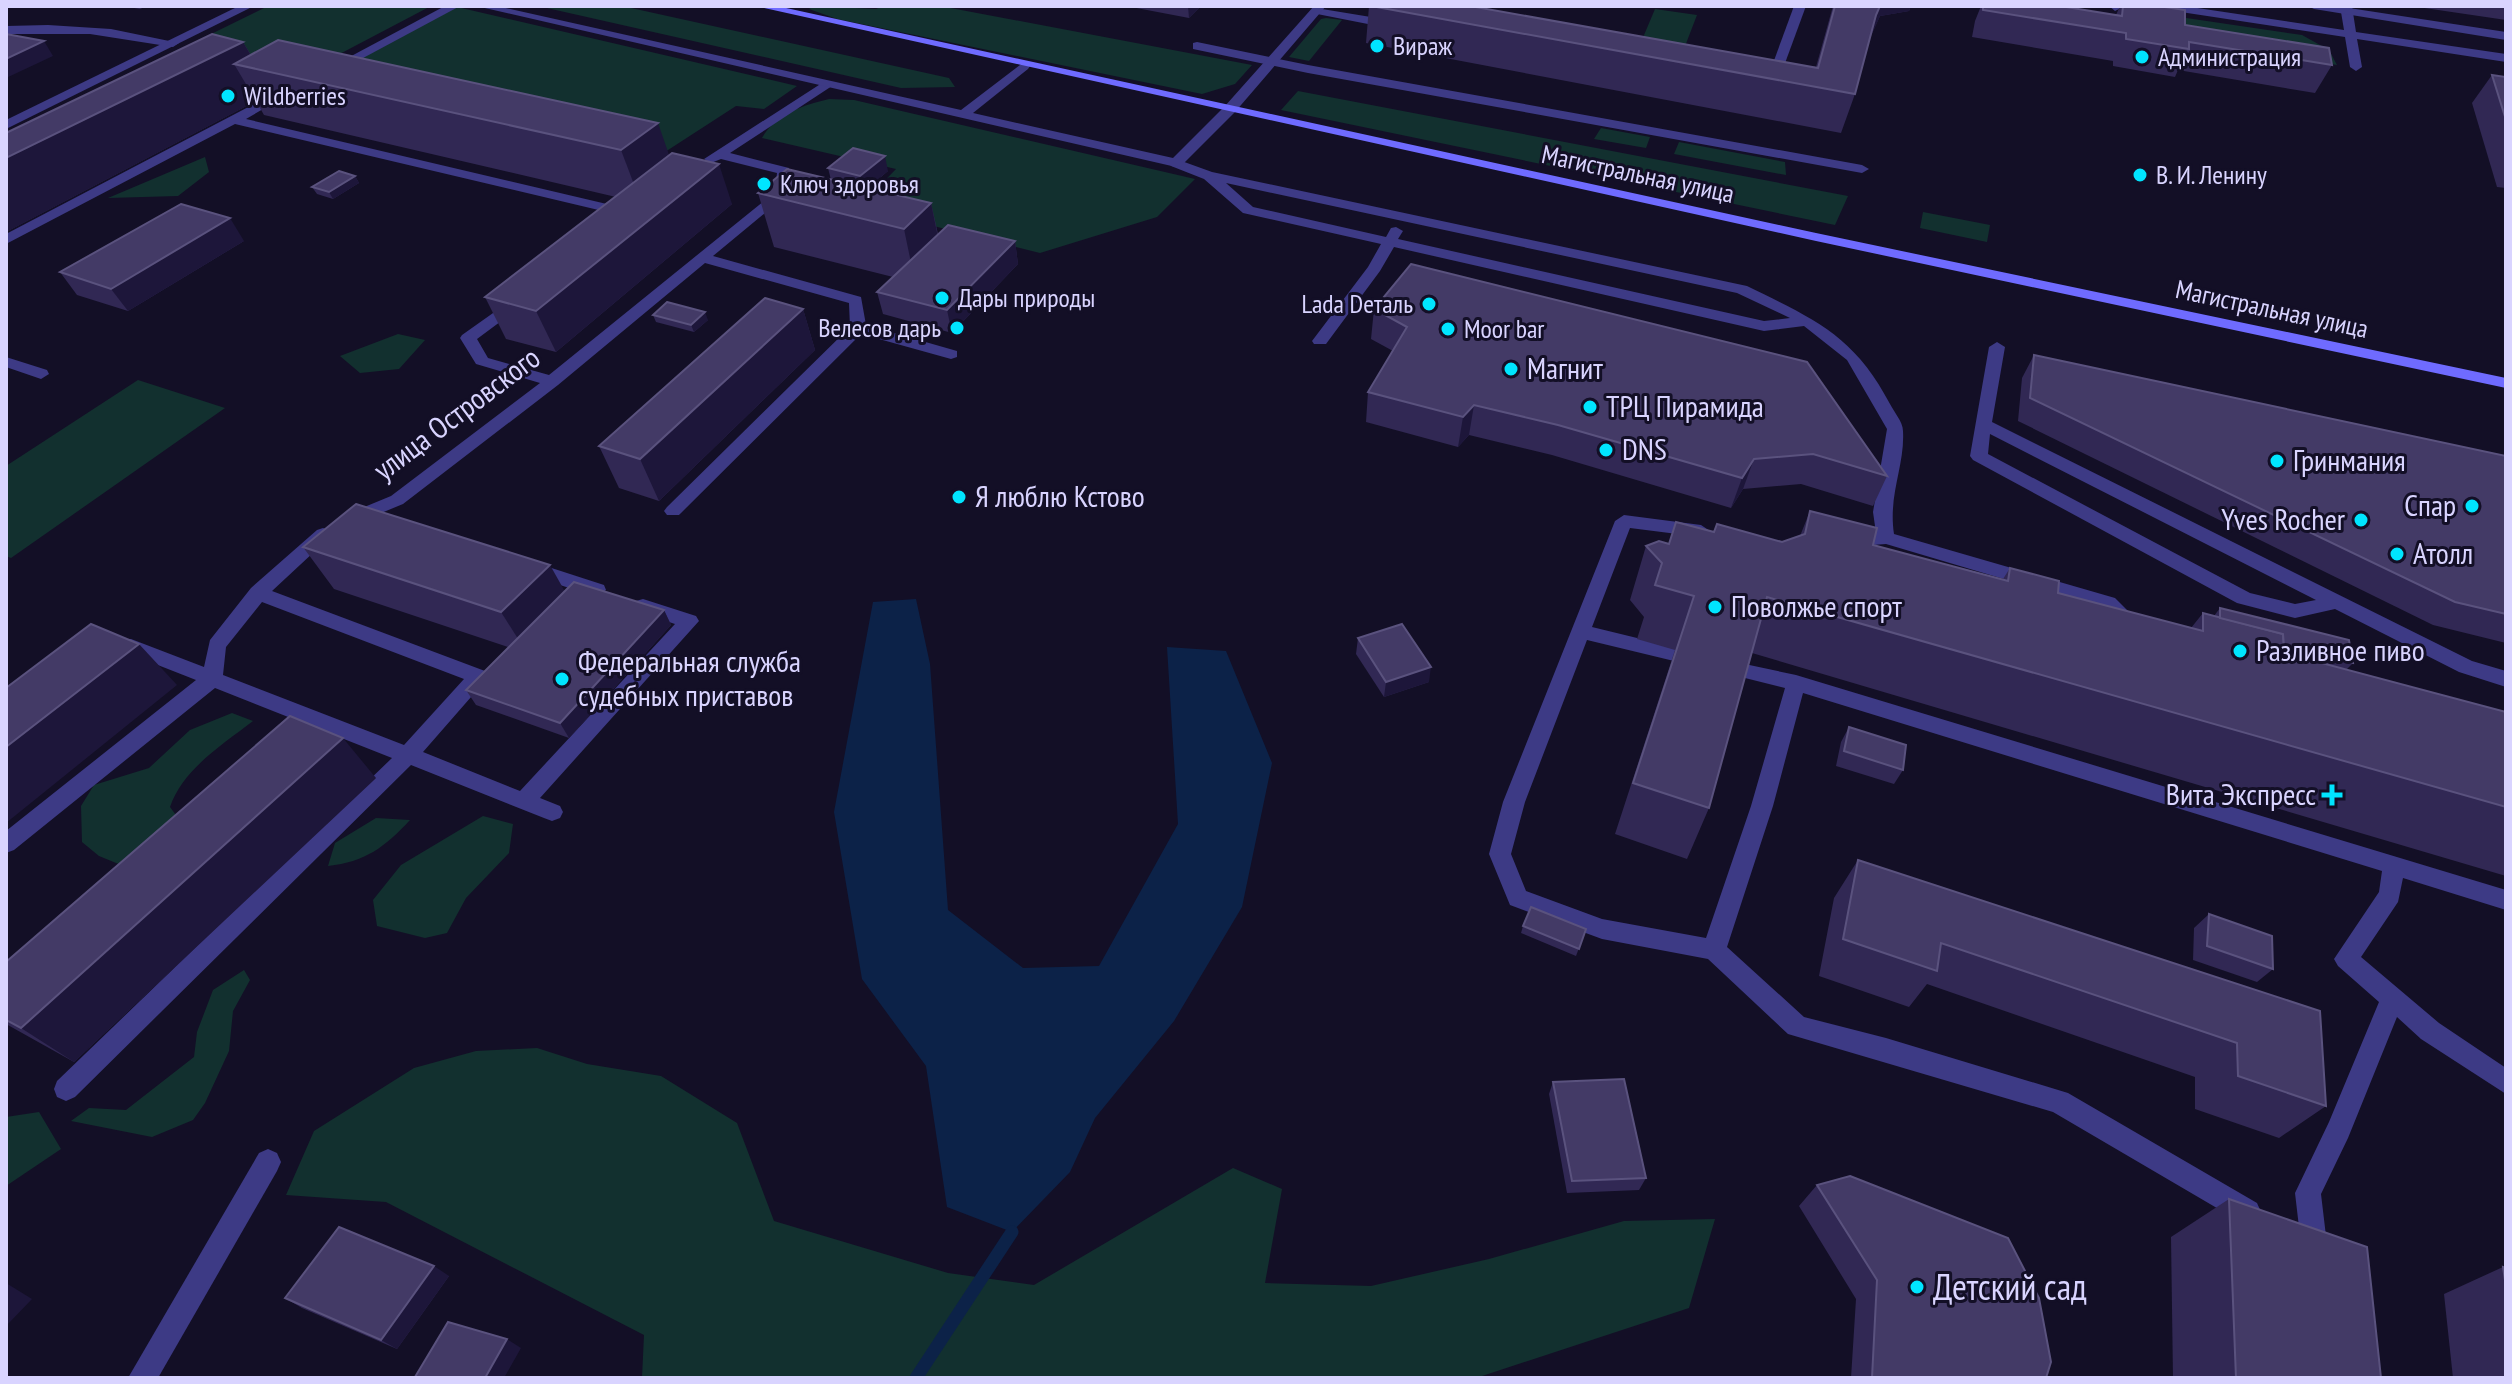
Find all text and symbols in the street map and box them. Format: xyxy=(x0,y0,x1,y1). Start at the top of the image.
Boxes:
place label: Вираж xyxy=(1393,29,1452,62)
marker: Вираж xyxy=(1368,37,1386,55)
place label: Администрация xyxy=(2158,40,2301,73)
marker: Администрация xyxy=(2133,48,2151,66)
place label: Wildberries xyxy=(244,79,346,112)
marker: Wildberries xyxy=(219,87,237,105)
street label: Магистральная улица xyxy=(1539,137,1737,210)
place label: В. И. Ленину xyxy=(2156,158,2267,191)
marker: В. И. Ленину xyxy=(2131,166,2149,184)
place label: Ключ здоровья xyxy=(780,167,919,200)
marker: Ключ здоровья xyxy=(755,175,773,193)
street label: Магистральная улица xyxy=(2173,272,2371,345)
place label: Дары природы xyxy=(958,281,1095,314)
place label: Lada Dеталь xyxy=(1302,287,1413,320)
marker: Дары природы xyxy=(933,289,951,307)
marker: Lada Dеталь xyxy=(1420,295,1438,313)
place label: Велесов дарь xyxy=(818,311,941,344)
place label: Moor bar xyxy=(1464,312,1544,345)
marker: Велесов дарь xyxy=(948,319,966,337)
marker: Moor bar xyxy=(1439,320,1457,338)
street label: улица Островского xyxy=(365,337,547,488)
place label: Магнит xyxy=(1527,348,1603,387)
marker: Магнит xyxy=(1502,360,1520,378)
place label: ТРЦ Пирамида xyxy=(1606,386,1764,425)
marker: ТРЦ Пирамида xyxy=(1581,398,1599,416)
place label: DNS xyxy=(1622,429,1667,468)
place label: Гринмания xyxy=(2293,440,2406,479)
marker: DNS xyxy=(1597,441,1615,459)
marker: Гринмания xyxy=(2268,452,2286,470)
place label: Я люблю Кстово xyxy=(975,476,1145,515)
place label: Спар xyxy=(2404,485,2456,524)
marker: Я люблю Кстово xyxy=(950,488,968,506)
marker: Спар xyxy=(2463,497,2481,515)
place label: Yves Rocher xyxy=(2221,499,2346,538)
marker: Yves Rocher xyxy=(2352,511,2370,529)
place label: Атолл xyxy=(2413,533,2473,572)
marker: Атолл xyxy=(2388,545,2406,563)
place label: Поволжье спорт xyxy=(1731,586,1902,625)
marker: Поволжье спорт xyxy=(1706,598,1724,616)
place label: Разливное пиво xyxy=(2256,630,2425,669)
place label: Федеральная служба судебных приставов xyxy=(578,641,801,714)
marker: Разливное пиво xyxy=(2231,642,2249,660)
marker: Федеральная служба судебных приставов xyxy=(553,670,571,688)
place label: Вита Экспресс xyxy=(2166,774,2316,813)
marker: Вита Экспресс xyxy=(2323,786,2341,804)
place label: Детский сад xyxy=(1933,1263,2087,1310)
marker: Детский сад xyxy=(1908,1278,1926,1296)

